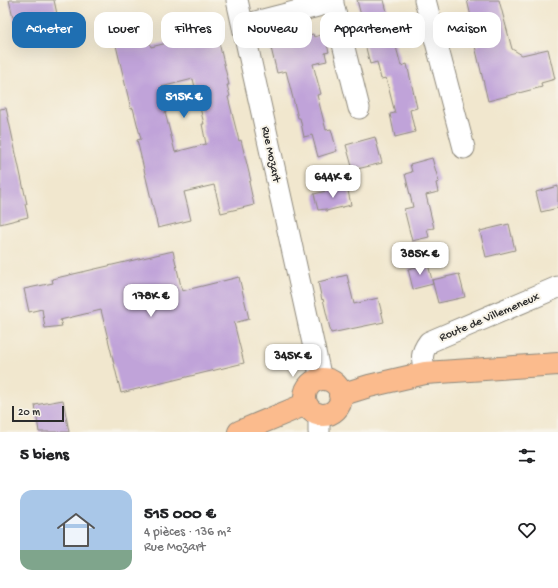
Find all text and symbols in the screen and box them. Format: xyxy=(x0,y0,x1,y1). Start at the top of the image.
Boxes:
chip: Acheter xyxy=(12,12,86,48)
chip: Louer xyxy=(94,12,153,48)
chip: Filtres xyxy=(161,12,225,48)
chip: Nouveau xyxy=(233,12,312,48)
chip: Appartement xyxy=(320,12,425,48)
chip: Maison xyxy=(433,12,501,48)
pin: 515K € xyxy=(151,85,217,119)
text: 515K € xyxy=(166,90,202,105)
street label: Rue Mozart xyxy=(257,125,283,185)
pin: 644K € xyxy=(300,165,366,199)
text: 644K € xyxy=(315,170,351,185)
pin: 385K € xyxy=(387,242,453,276)
text: 385K € xyxy=(401,247,439,262)
pin: 178K € xyxy=(118,284,184,318)
text: 178K € xyxy=(132,289,170,304)
street label: Route de Villemeneux xyxy=(438,290,543,345)
pin: 345K € xyxy=(260,344,326,378)
text: 345K € xyxy=(274,349,312,364)
scale bar xyxy=(12,404,64,423)
text: 20 m xyxy=(18,407,40,419)
icon: filters xyxy=(516,445,538,467)
text: 5 biens xyxy=(20,446,69,466)
text: 515 000 € xyxy=(144,505,216,525)
icon: home xyxy=(52,506,100,554)
icon: heart xyxy=(516,519,538,541)
text: 4 pièces · 136 m² xyxy=(144,525,231,540)
text: Rue Mozart xyxy=(144,540,205,555)

